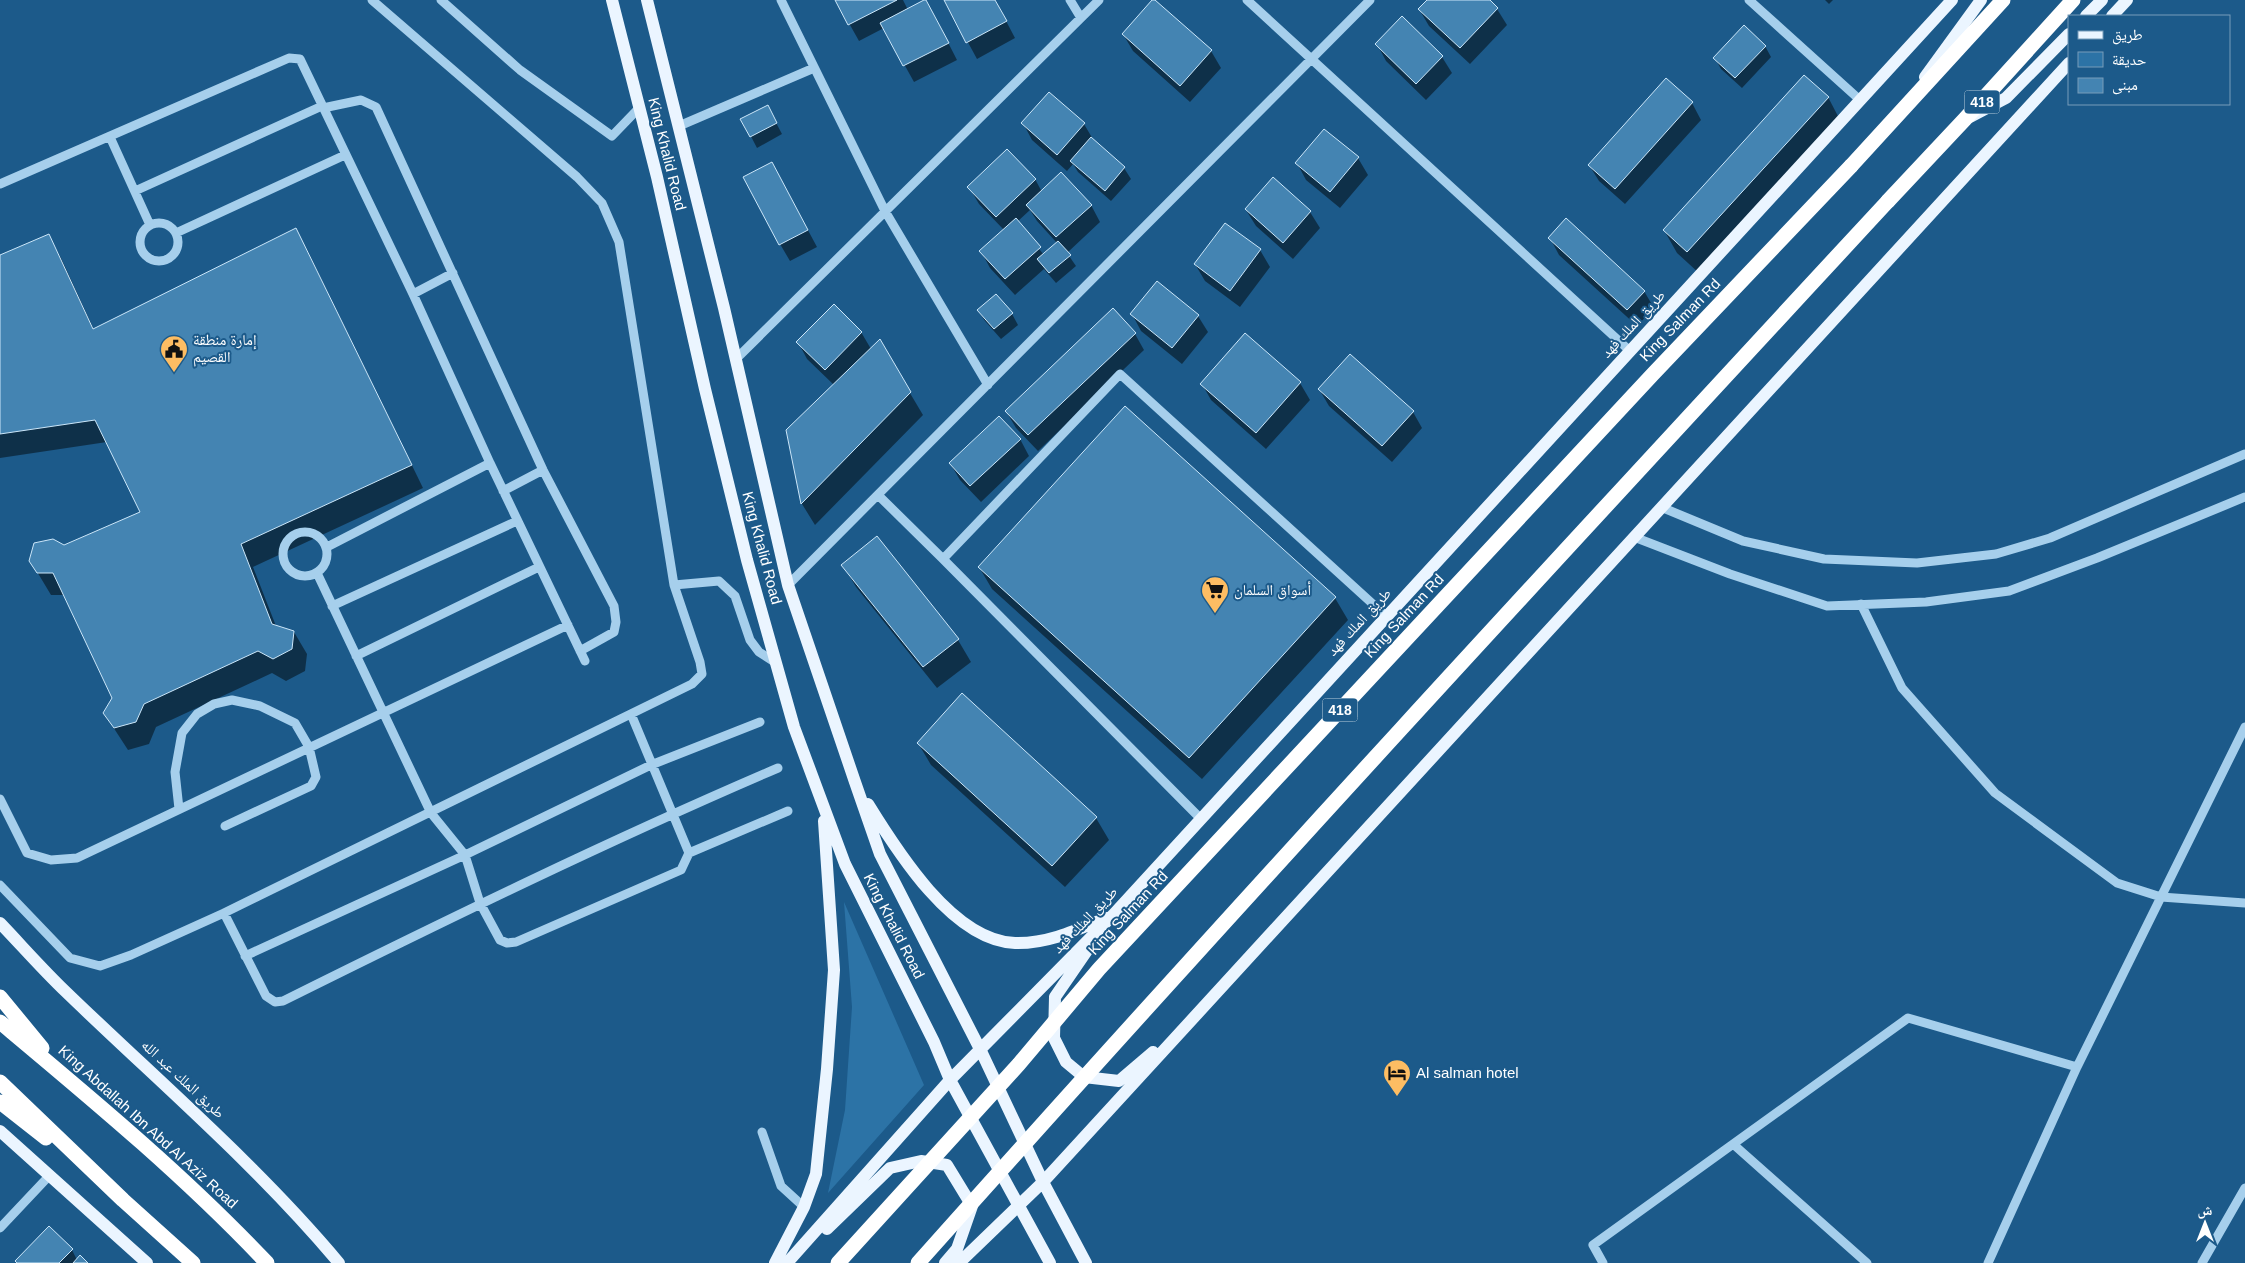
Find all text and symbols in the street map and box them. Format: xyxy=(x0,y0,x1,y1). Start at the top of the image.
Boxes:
legend xyxy=(2068,15,2230,105)
text: طريق xyxy=(2112,26,2143,45)
text: حديقة xyxy=(2112,51,2147,68)
text: مبنى xyxy=(2112,76,2138,95)
road number: 418 xyxy=(1964,90,2000,114)
street label: King Khalid Road xyxy=(645,96,690,212)
street label: King Salman Rd xyxy=(1636,275,1723,365)
street label: طريق الملك فهد xyxy=(1597,286,1670,362)
place label: إمارة منطقة القصيم xyxy=(193,331,257,367)
public building icon: إمارة منطقة القصيم xyxy=(159,334,189,373)
street label: King Khalid Road xyxy=(739,490,786,606)
street label: King Salman Rd xyxy=(1360,570,1447,661)
supermarket icon: أسواق السلمان xyxy=(1200,575,1230,614)
place label: أسواق السلمان xyxy=(1234,581,1311,600)
street label: طريق الملك فهد xyxy=(1323,584,1396,660)
road number: 418 xyxy=(1322,698,1358,722)
street label: King Salman Rd xyxy=(1084,867,1171,958)
street label: King Khalid Road xyxy=(861,870,928,981)
street label: طريق الملك فهد xyxy=(1049,883,1122,958)
street label: طريق الملك عبد الله xyxy=(137,1036,228,1123)
street label: King Abdallah Ibn Abd Al Aziz Road xyxy=(55,1042,241,1212)
hotel icon: Al salman hotel xyxy=(1382,1058,1412,1097)
place label: Al salman hotel xyxy=(1416,1064,1519,1081)
north arrow xyxy=(2180,1198,2230,1248)
text: ش xyxy=(2198,1202,2213,1219)

